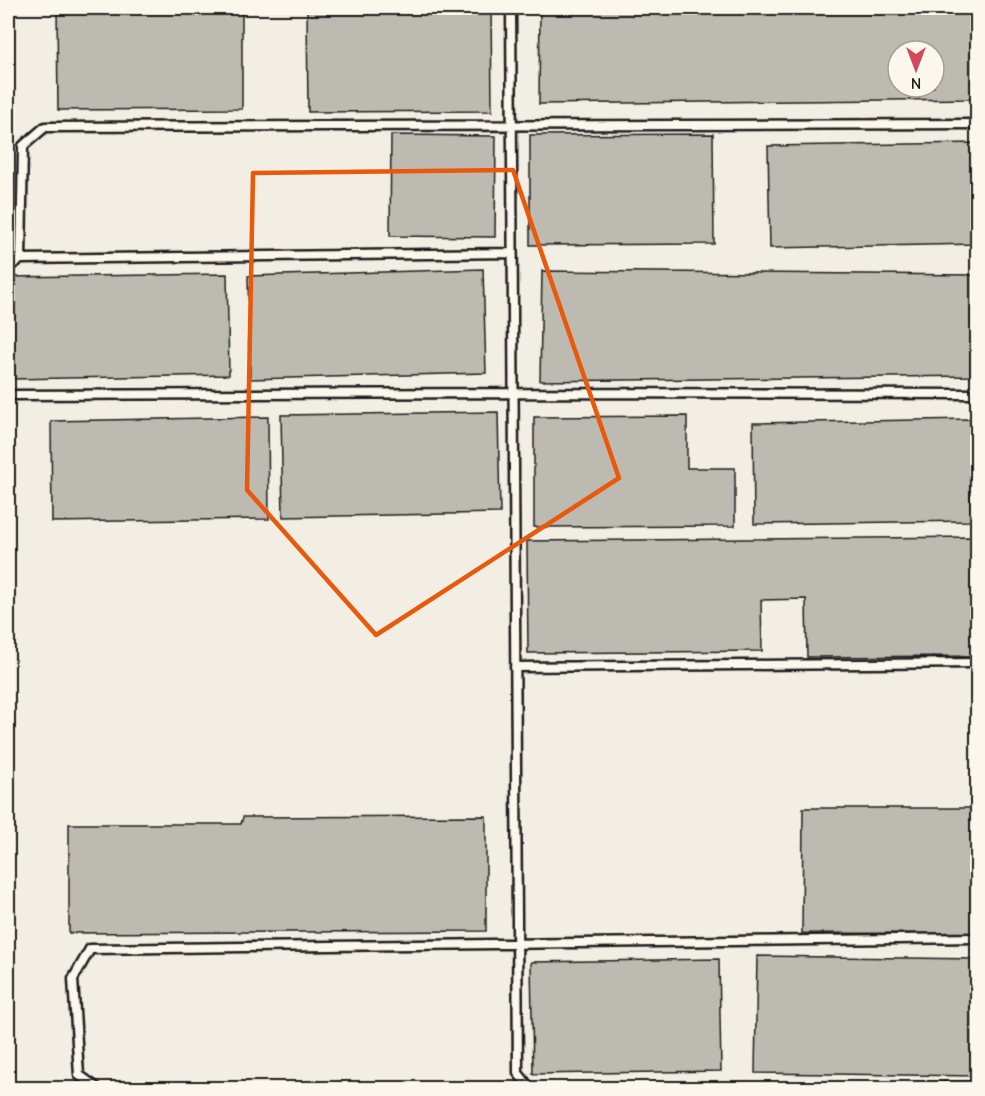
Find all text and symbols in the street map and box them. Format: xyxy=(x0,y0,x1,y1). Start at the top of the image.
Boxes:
north arrow xyxy=(886,39,946,99)
text: N xyxy=(911,74,921,92)

